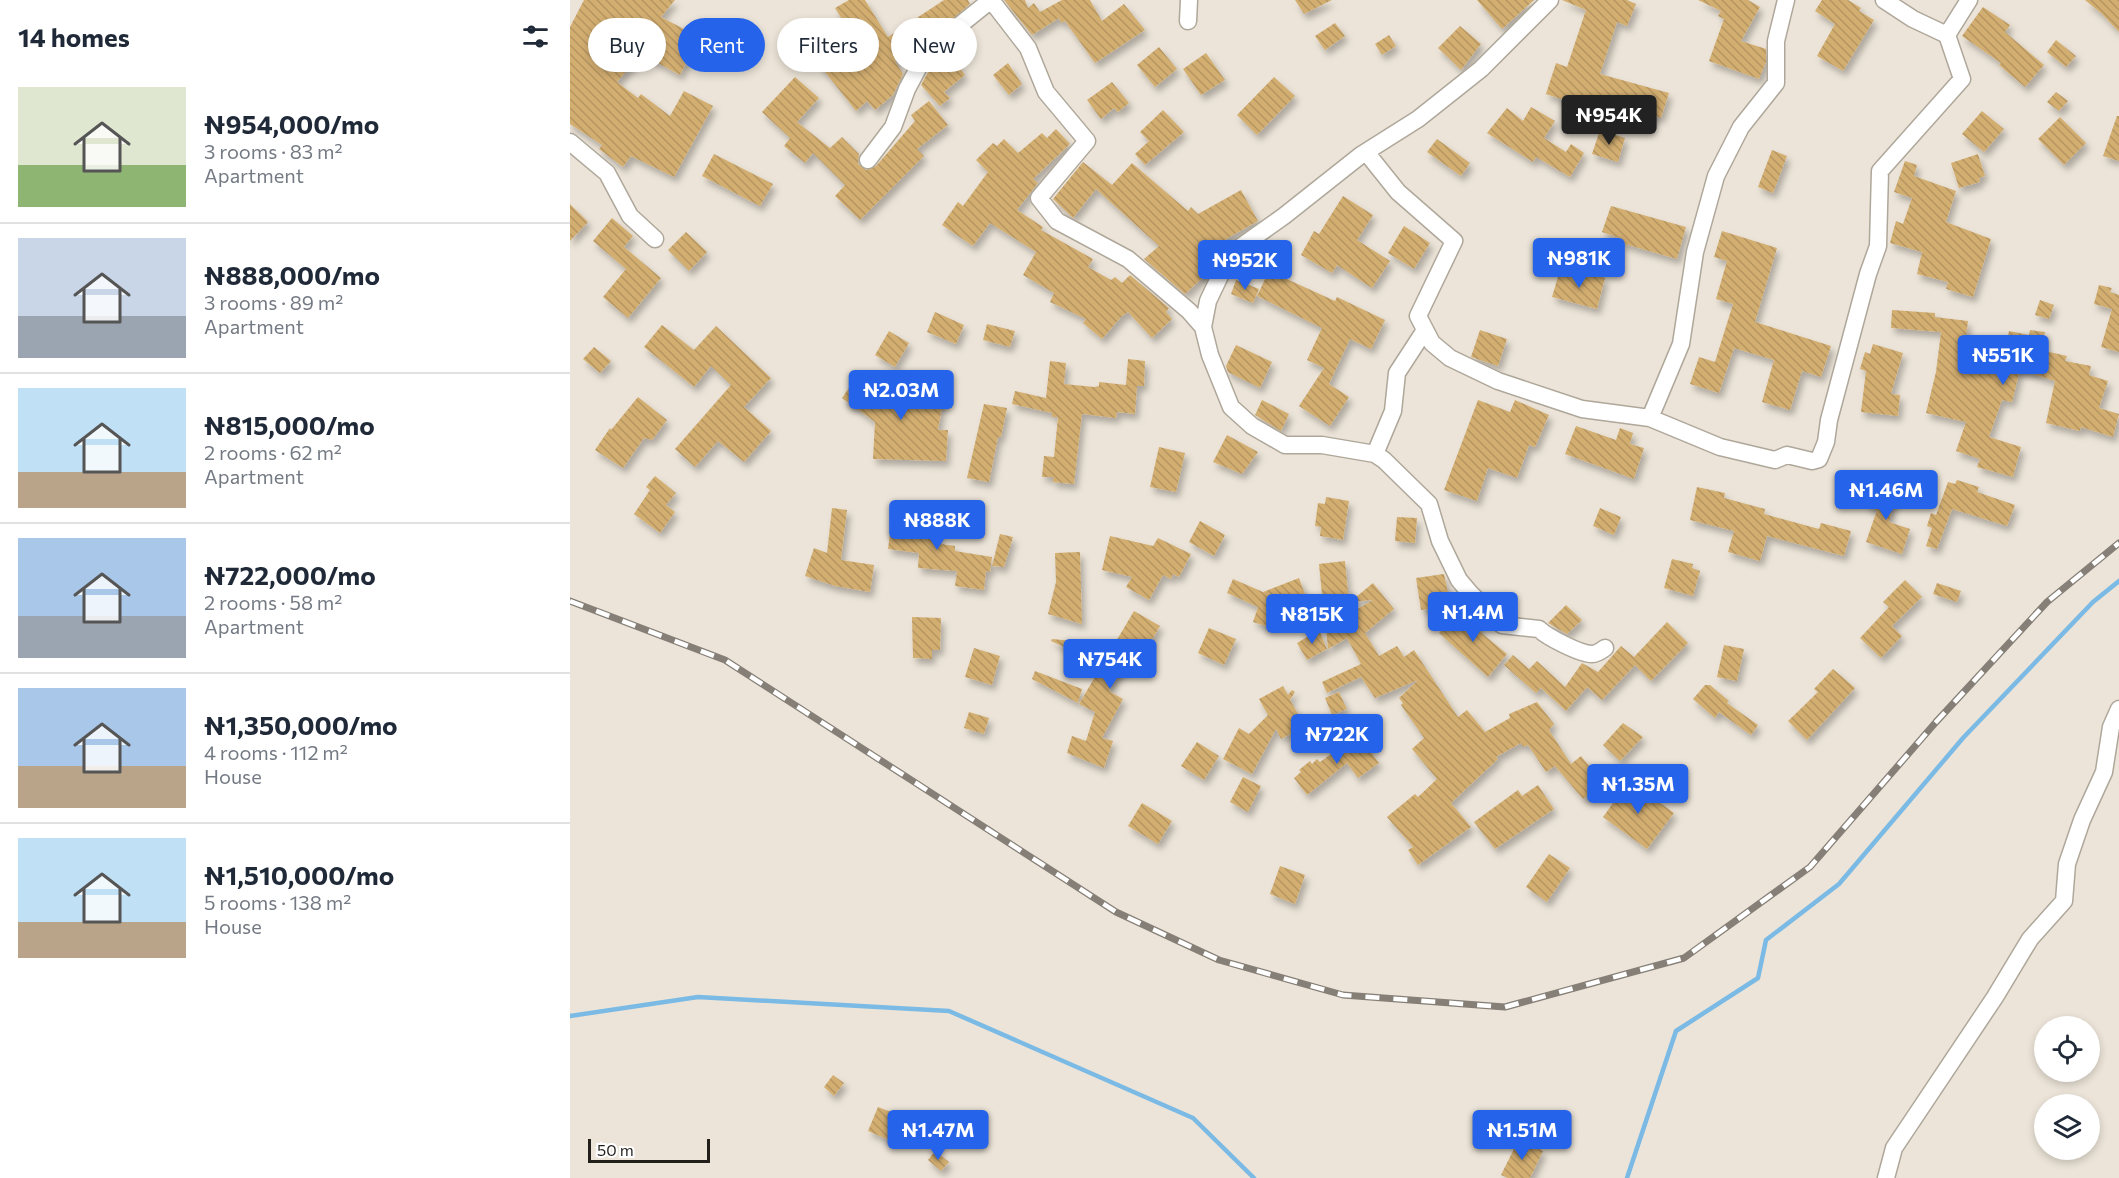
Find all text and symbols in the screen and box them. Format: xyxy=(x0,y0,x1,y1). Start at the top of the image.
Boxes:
chip: Buy xyxy=(588,18,666,72)
chip: Rent xyxy=(678,18,765,72)
chip: Filters xyxy=(777,18,879,72)
chip: New xyxy=(891,18,977,72)
icon: filters xyxy=(519,20,552,53)
text: 14 homes xyxy=(18,21,130,52)
pin: ₦954K xyxy=(1567,95,1651,146)
text: ₦954K xyxy=(1576,102,1642,126)
text: ₦954,000/mo xyxy=(204,108,379,139)
icon: home xyxy=(66,111,138,183)
text: 3 rooms · 83 m² xyxy=(204,139,343,163)
text: Apartment xyxy=(204,163,304,187)
pin: ₦981K xyxy=(1537,238,1621,289)
pin: ₦952K xyxy=(1203,240,1287,291)
text: ₦981K xyxy=(1547,245,1611,269)
text: ₦952K xyxy=(1212,247,1278,271)
text: ₦888,000/mo xyxy=(204,259,380,290)
icon: home xyxy=(66,262,138,334)
text: 3 rooms · 89 m² xyxy=(204,290,343,314)
text: Apartment xyxy=(204,314,304,338)
pin: ₦551K xyxy=(1961,335,2045,386)
text: ₦551K xyxy=(1972,342,2034,366)
pin: ₦2.03M xyxy=(852,370,950,421)
text: ₦2.03M xyxy=(863,377,939,401)
text: ₦815,000/mo xyxy=(204,409,375,440)
icon: home xyxy=(66,412,138,484)
text: 2 rooms · 62 m² xyxy=(204,440,342,464)
text: Apartment xyxy=(204,464,304,488)
pin: ₦1.46M xyxy=(1837,470,1935,521)
text: ₦1.46M xyxy=(1849,477,1923,501)
pin: ₦888K xyxy=(895,500,979,551)
text: ₦888K xyxy=(903,507,971,531)
text: ₦722,000/mo xyxy=(204,559,376,590)
icon: home xyxy=(66,562,138,634)
text: 2 rooms · 58 m² xyxy=(204,590,342,614)
pin: ₦1.4M xyxy=(1431,592,1515,643)
pin: ₦815K xyxy=(1270,594,1354,645)
text: ₦1.4M xyxy=(1442,599,1504,623)
text: ₦815K xyxy=(1280,601,1344,625)
text: Apartment xyxy=(204,614,304,638)
pin: ₦754K xyxy=(1068,639,1152,690)
text: ₦754K xyxy=(1077,646,1143,670)
text: ₦1,350,000/mo xyxy=(204,709,398,740)
icon: home xyxy=(66,712,138,784)
pin: ₦722K xyxy=(1295,714,1379,765)
text: ₦722K xyxy=(1305,721,1369,745)
text: 4 rooms · 112 m² xyxy=(204,740,348,764)
text: House xyxy=(204,764,262,788)
pin: ₦1.35M xyxy=(1589,764,1687,815)
text: ₦1.35M xyxy=(1601,771,1675,795)
text: ₦1,510,000/mo xyxy=(204,859,394,890)
icon: home xyxy=(66,862,138,934)
text: 5 rooms · 138 m² xyxy=(204,890,351,914)
text: House xyxy=(204,914,262,938)
map controls xyxy=(2034,1016,2100,1160)
button: locate xyxy=(2034,1016,2100,1082)
button: layers xyxy=(2034,1094,2100,1160)
pin: ₦1.47M xyxy=(889,1110,987,1161)
pin: ₦1.51M xyxy=(1473,1110,1571,1161)
text: ₦1.47M xyxy=(902,1117,974,1141)
text: ₦1.51M xyxy=(1487,1117,1557,1141)
scale bar xyxy=(588,1136,710,1164)
text: 50 m xyxy=(597,1140,634,1159)

